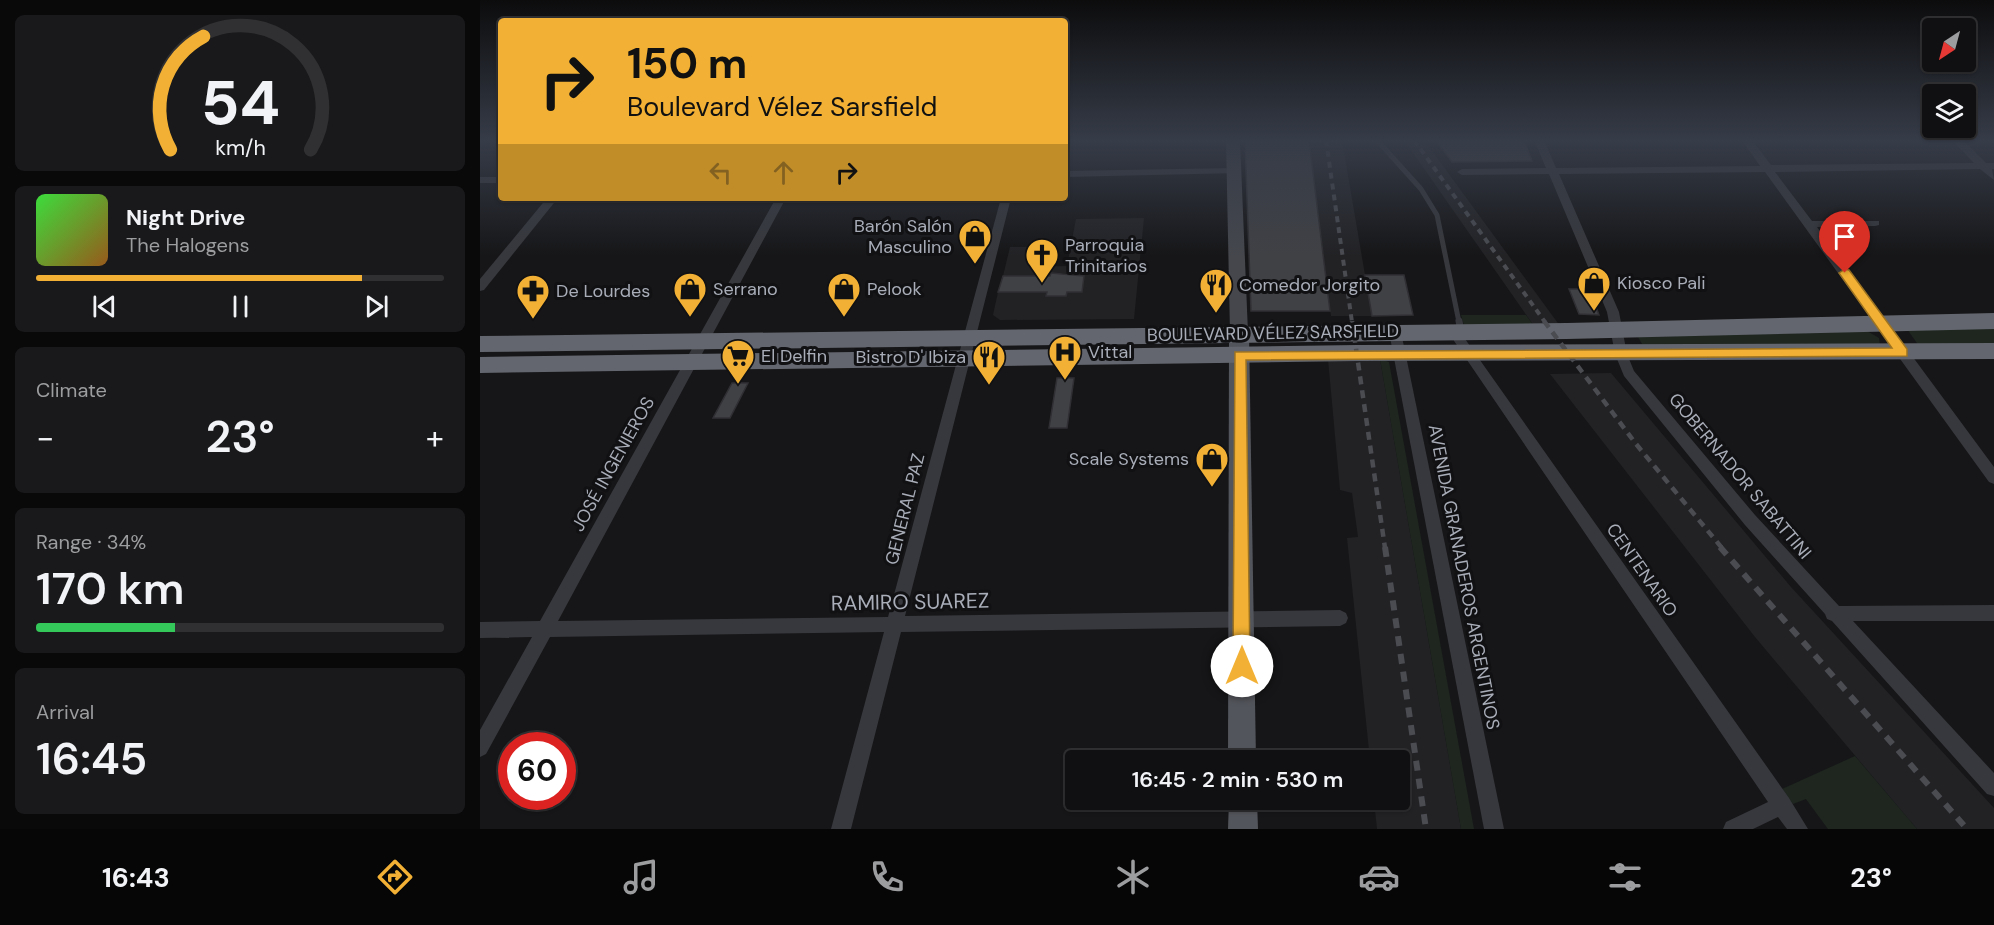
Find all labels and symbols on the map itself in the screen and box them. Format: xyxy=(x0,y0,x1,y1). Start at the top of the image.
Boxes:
north arrow xyxy=(1922,18,1976,72)
pin xyxy=(1819,211,1870,273)
place label: Barón Salón Masculino xyxy=(854,214,952,259)
shop icon: Barón Salón Masculino xyxy=(957,218,993,265)
place label: Parroquia Trinitarios xyxy=(1065,233,1147,278)
church icon: Parroquia Trinitarios xyxy=(1024,237,1060,284)
shop icon: Kiosco Pali xyxy=(1576,265,1612,312)
restaurant icon: Comedor Jorgito xyxy=(1198,267,1234,314)
shop icon: Serrano xyxy=(672,271,708,318)
shop icon: Pelook xyxy=(826,271,862,318)
place label: Kiosco Pali xyxy=(1617,271,1705,295)
pharmacy icon: De Lourdes xyxy=(515,273,551,320)
place label: Comedor Jorgito xyxy=(1239,273,1380,297)
place label: Serrano xyxy=(713,277,778,301)
place label: Pelook xyxy=(867,277,922,301)
place label: De Lourdes xyxy=(556,279,650,303)
street label: BOULEVARD VÉLEZ SARSFIELD xyxy=(1147,319,1399,347)
hospital icon: Vittal xyxy=(1047,334,1083,381)
supermarket icon: El Delfin xyxy=(720,338,756,385)
restaurant icon: Bistro D' Ibiza xyxy=(971,339,1007,386)
place label: Vittal xyxy=(1088,340,1132,364)
place label: El Delfin xyxy=(761,344,827,368)
place label: Bistro D' Ibiza xyxy=(855,345,966,369)
street label: GOBERNADOR SABATTINI xyxy=(1663,388,1817,564)
street label: JOSÉ INGENIEROS xyxy=(566,392,660,536)
street label: AVENIDA GRANADEROS ARGENTINOS xyxy=(1423,422,1505,732)
shop icon: Scale Systems xyxy=(1194,441,1230,488)
place label: Scale Systems xyxy=(1069,447,1189,471)
street label: GENERAL PAZ xyxy=(880,451,930,567)
street label: CENTENARIO xyxy=(1601,518,1683,622)
street label: RAMIRO SUAREZ xyxy=(831,587,989,617)
position arrow xyxy=(1210,634,1274,698)
speed limit sign: 60 xyxy=(498,732,576,810)

